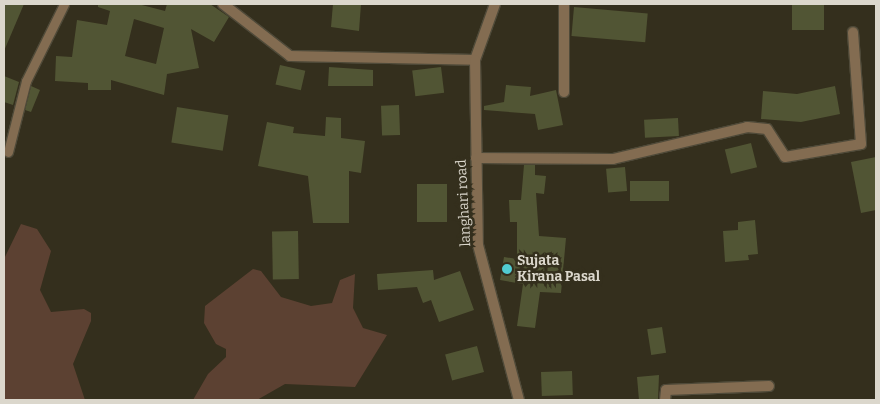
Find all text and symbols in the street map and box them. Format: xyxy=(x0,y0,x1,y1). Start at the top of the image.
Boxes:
street label: langhari road xyxy=(453,159,475,247)
place label: Sujata Kirana Pasal xyxy=(517,253,600,286)
marker: Sujata Kirana Pasal xyxy=(501,263,513,275)

